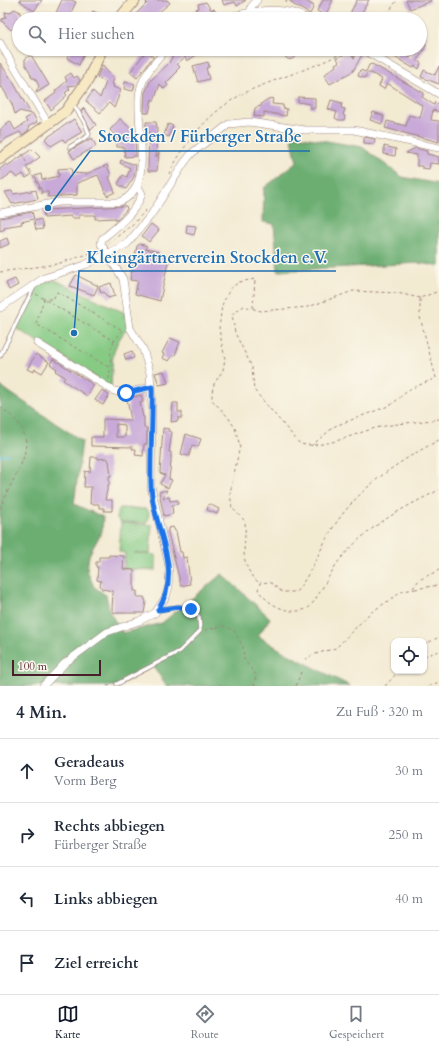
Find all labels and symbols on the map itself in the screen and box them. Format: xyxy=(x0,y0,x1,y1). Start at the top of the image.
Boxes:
callout: Stockden / Fürberger Straße xyxy=(90,123,310,151)
text: Stockden / Fürberger Straße xyxy=(98,126,302,148)
callout: Kleingärtnerverein Stockden e.V. xyxy=(79,243,336,271)
text: Kleingärtnerverein Stockden e.V. xyxy=(87,247,327,269)
route start xyxy=(117,384,135,402)
route end xyxy=(182,600,200,618)
scale bar xyxy=(12,658,101,677)

